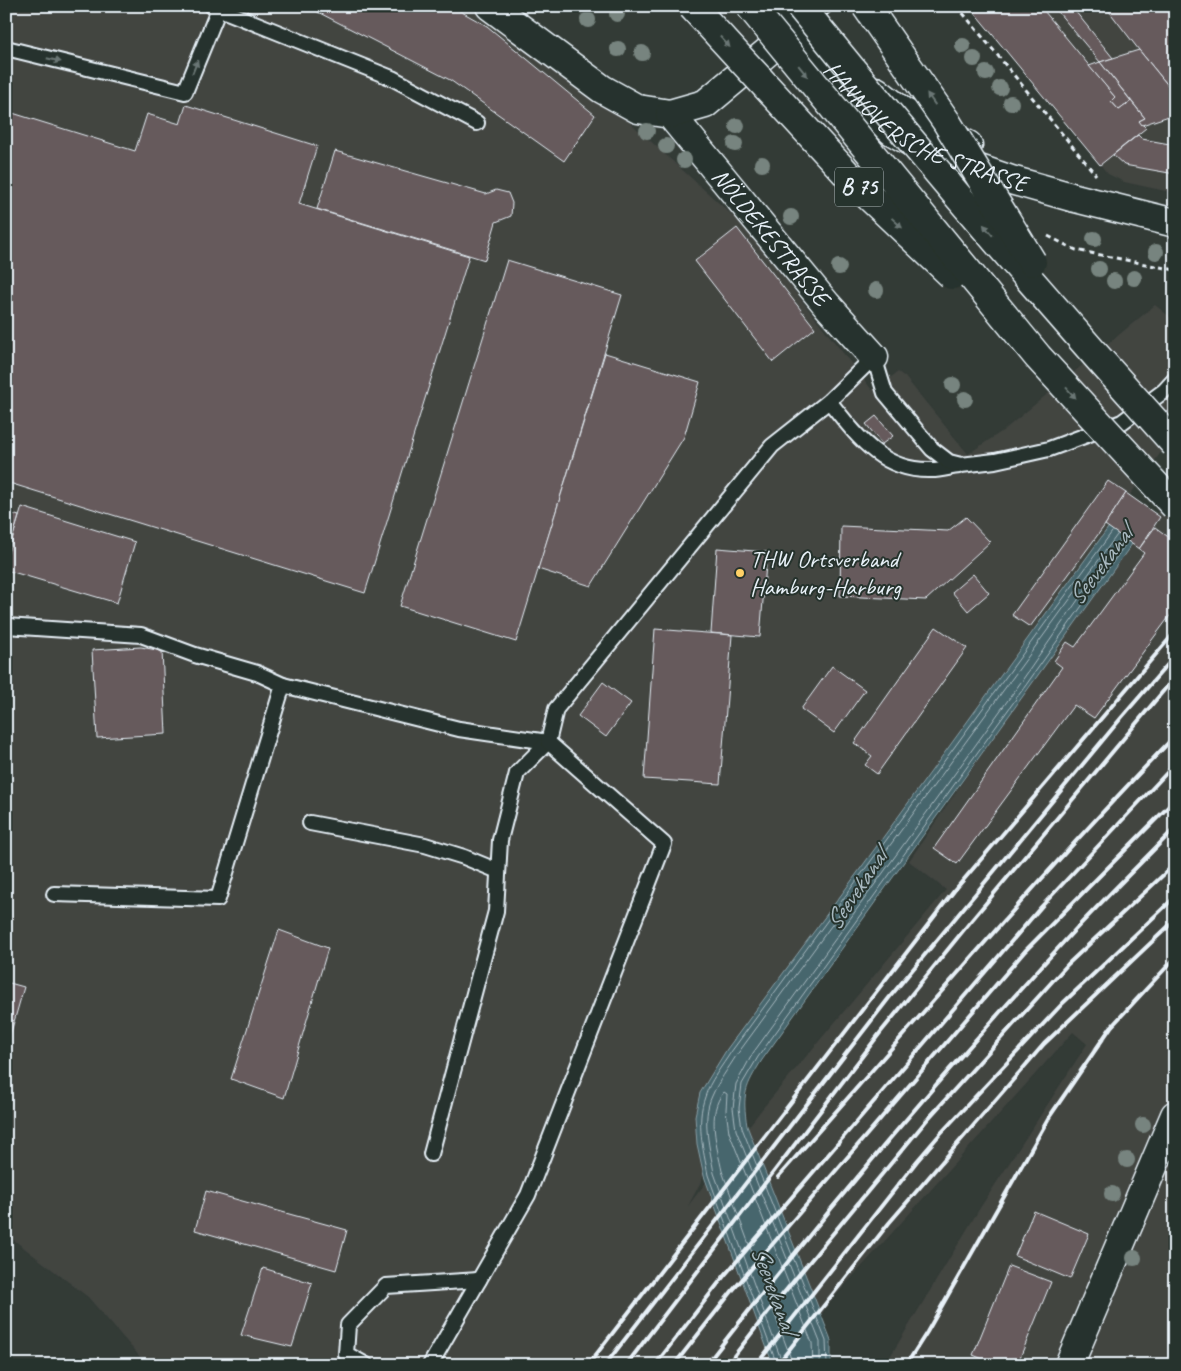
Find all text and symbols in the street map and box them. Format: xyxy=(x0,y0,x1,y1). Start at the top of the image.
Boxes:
one-way arrow xyxy=(719,36,731,48)
street label: HANNOVERSCHE STRASSE xyxy=(817,55,1033,199)
one-way arrow xyxy=(46,56,61,64)
one-way arrow xyxy=(192,60,200,74)
one-way arrow xyxy=(798,64,809,77)
one-way arrow xyxy=(926,92,936,106)
street label: NÖLDEKESTRASSE xyxy=(706,162,838,314)
road number: B 75 xyxy=(835,168,883,206)
one-way arrow xyxy=(891,217,903,229)
one-way arrow xyxy=(982,224,993,237)
one-way arrow xyxy=(1065,387,1077,399)
water label: Seevekanal xyxy=(1060,513,1145,612)
place label: THW Ortsverband Hamburg-Harburg xyxy=(750,544,902,602)
marker: THW Ortsverband Hamburg-Harburg xyxy=(734,567,746,579)
water label: Seevekanal xyxy=(818,837,899,936)
water label: Seevekanal xyxy=(744,1241,807,1345)

